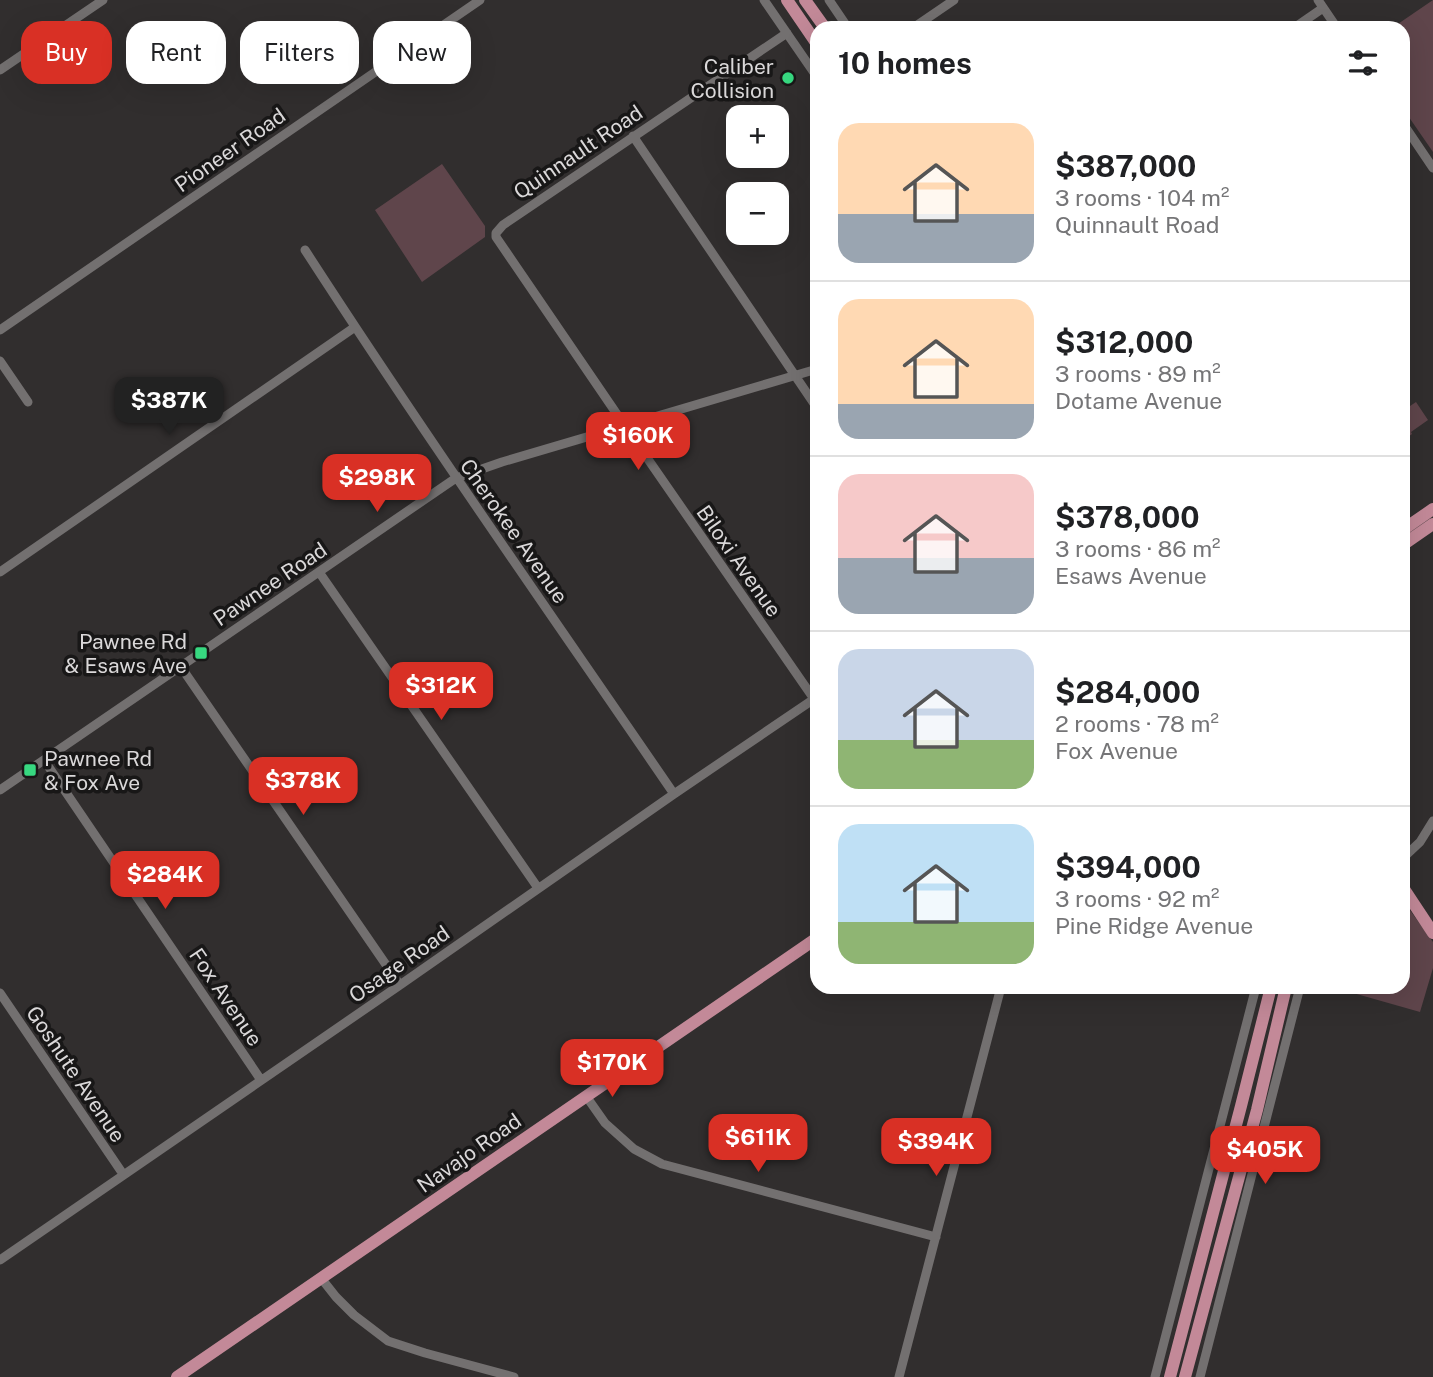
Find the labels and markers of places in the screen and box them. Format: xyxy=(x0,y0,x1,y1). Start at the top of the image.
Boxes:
place label: Caliber Collision xyxy=(690,54,774,103)
marker: Caliber Collision xyxy=(780,70,796,86)
pin: $387K xyxy=(120,378,218,437)
pin: $160K xyxy=(589,412,687,472)
pin: $298K xyxy=(328,454,426,514)
place label: Pawnee Rd & Esaws Ave xyxy=(65,629,187,678)
marker: Pawnee Rd & Esaws Ave xyxy=(193,645,209,661)
pin: $312K xyxy=(392,662,490,722)
place label: Pawnee Rd & Fox Ave xyxy=(44,746,152,795)
pin: $378K xyxy=(254,758,352,817)
marker: Pawnee Rd & Fox Ave xyxy=(22,762,38,778)
pin: $284K xyxy=(116,852,214,911)
pin: $170K xyxy=(563,1040,661,1099)
pin: $611K xyxy=(709,1114,807,1174)
pin: $394K xyxy=(887,1118,985,1178)
pin: $405K xyxy=(1216,1126,1314,1186)

